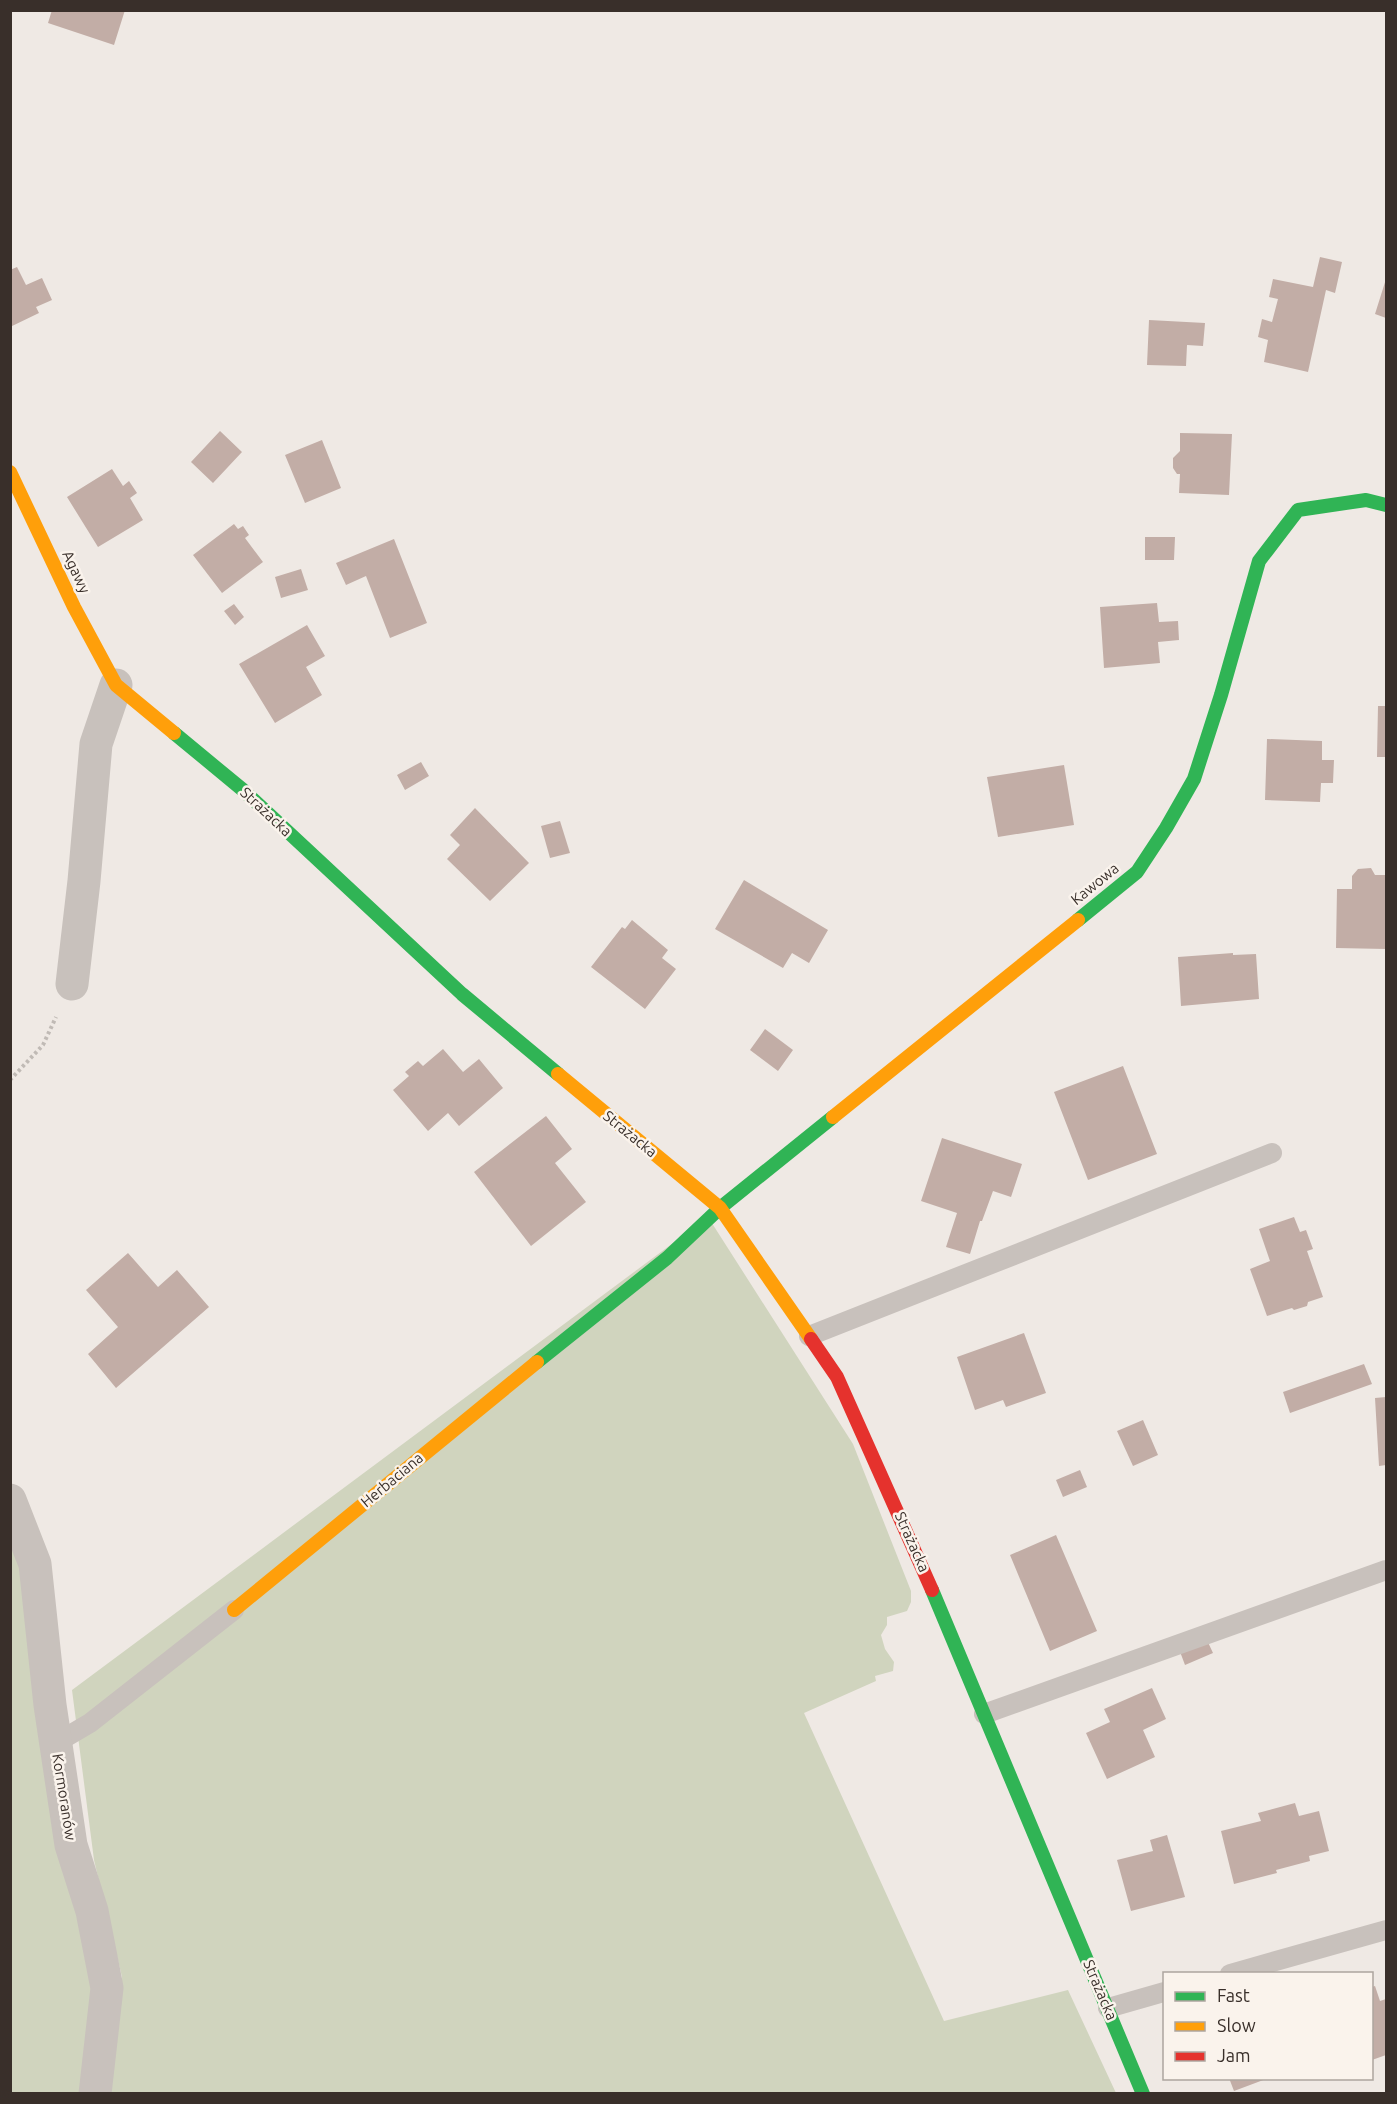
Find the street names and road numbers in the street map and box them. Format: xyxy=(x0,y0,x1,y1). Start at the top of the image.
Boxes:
street label: Agawy xyxy=(59,548,94,596)
street label: Strażacka xyxy=(237,784,296,840)
street label: Kawowa xyxy=(1067,859,1122,908)
street label: Strażacka xyxy=(600,1107,661,1160)
street label: Herbaciana xyxy=(357,1449,426,1510)
street label: Strażacka xyxy=(892,1509,933,1574)
street label: Kormoranów xyxy=(49,1752,80,1842)
street label: Strażacka xyxy=(1080,1957,1121,2023)

